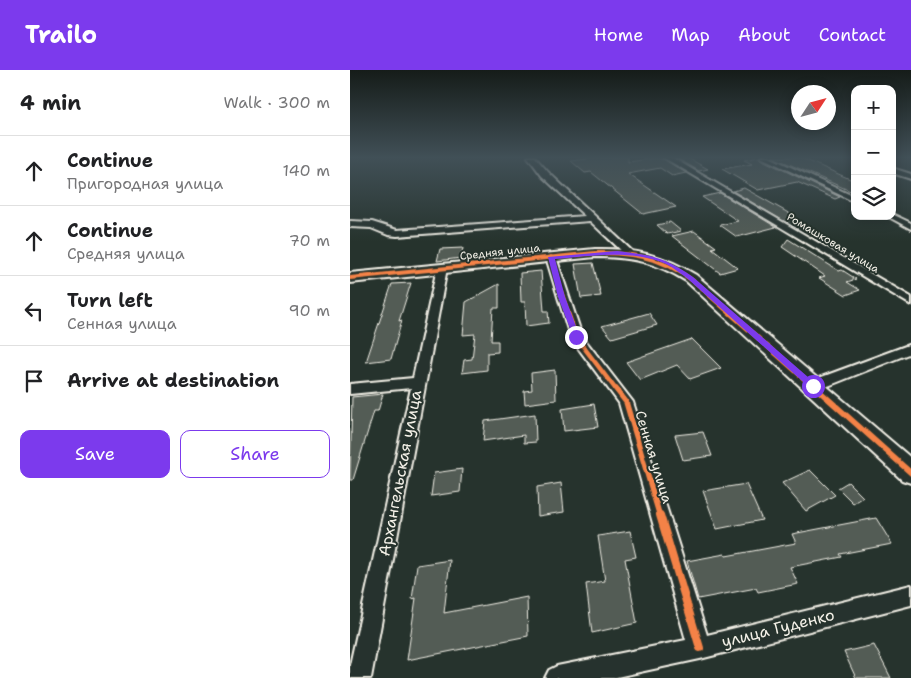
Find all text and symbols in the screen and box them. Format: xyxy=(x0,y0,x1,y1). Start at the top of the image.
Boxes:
text: Trailo xyxy=(25,19,97,51)
text: Home xyxy=(594,23,643,47)
text: Map xyxy=(671,23,710,47)
text: About xyxy=(738,23,791,47)
text: Contact xyxy=(819,23,886,47)
north arrow xyxy=(791,85,836,130)
map controls xyxy=(851,85,896,220)
button: + xyxy=(851,85,896,130)
text: 4 min xyxy=(20,89,81,117)
text: Walk · 300 m xyxy=(223,92,330,113)
button: − xyxy=(851,130,896,175)
text: Continue xyxy=(67,148,153,173)
icon: ahead xyxy=(20,157,48,185)
text: 140 m xyxy=(283,160,330,181)
text: Пригородная улица xyxy=(67,173,223,194)
button: layers xyxy=(851,175,896,220)
street label: Ромашковая улица xyxy=(784,209,882,277)
text: Continue xyxy=(67,218,153,243)
icon: ahead xyxy=(20,227,48,255)
text: 70 m xyxy=(289,230,330,251)
street label: Средняя улица xyxy=(459,240,541,264)
text: Средняя улица xyxy=(67,243,185,264)
text: Turn left xyxy=(67,288,153,313)
icon: left xyxy=(20,297,48,325)
text: 90 m xyxy=(289,300,330,321)
text: Сенная улица xyxy=(67,313,177,334)
route end xyxy=(565,326,588,349)
icon: arrive xyxy=(20,367,48,395)
text: Arrive at destination xyxy=(67,368,279,393)
route start xyxy=(802,375,825,398)
street label: Архангельская улица xyxy=(374,388,426,558)
street label: Сенная улица xyxy=(631,408,677,506)
button: Save xyxy=(20,430,170,478)
button: Share xyxy=(180,430,330,478)
street label: улица Гуденко xyxy=(719,604,837,652)

